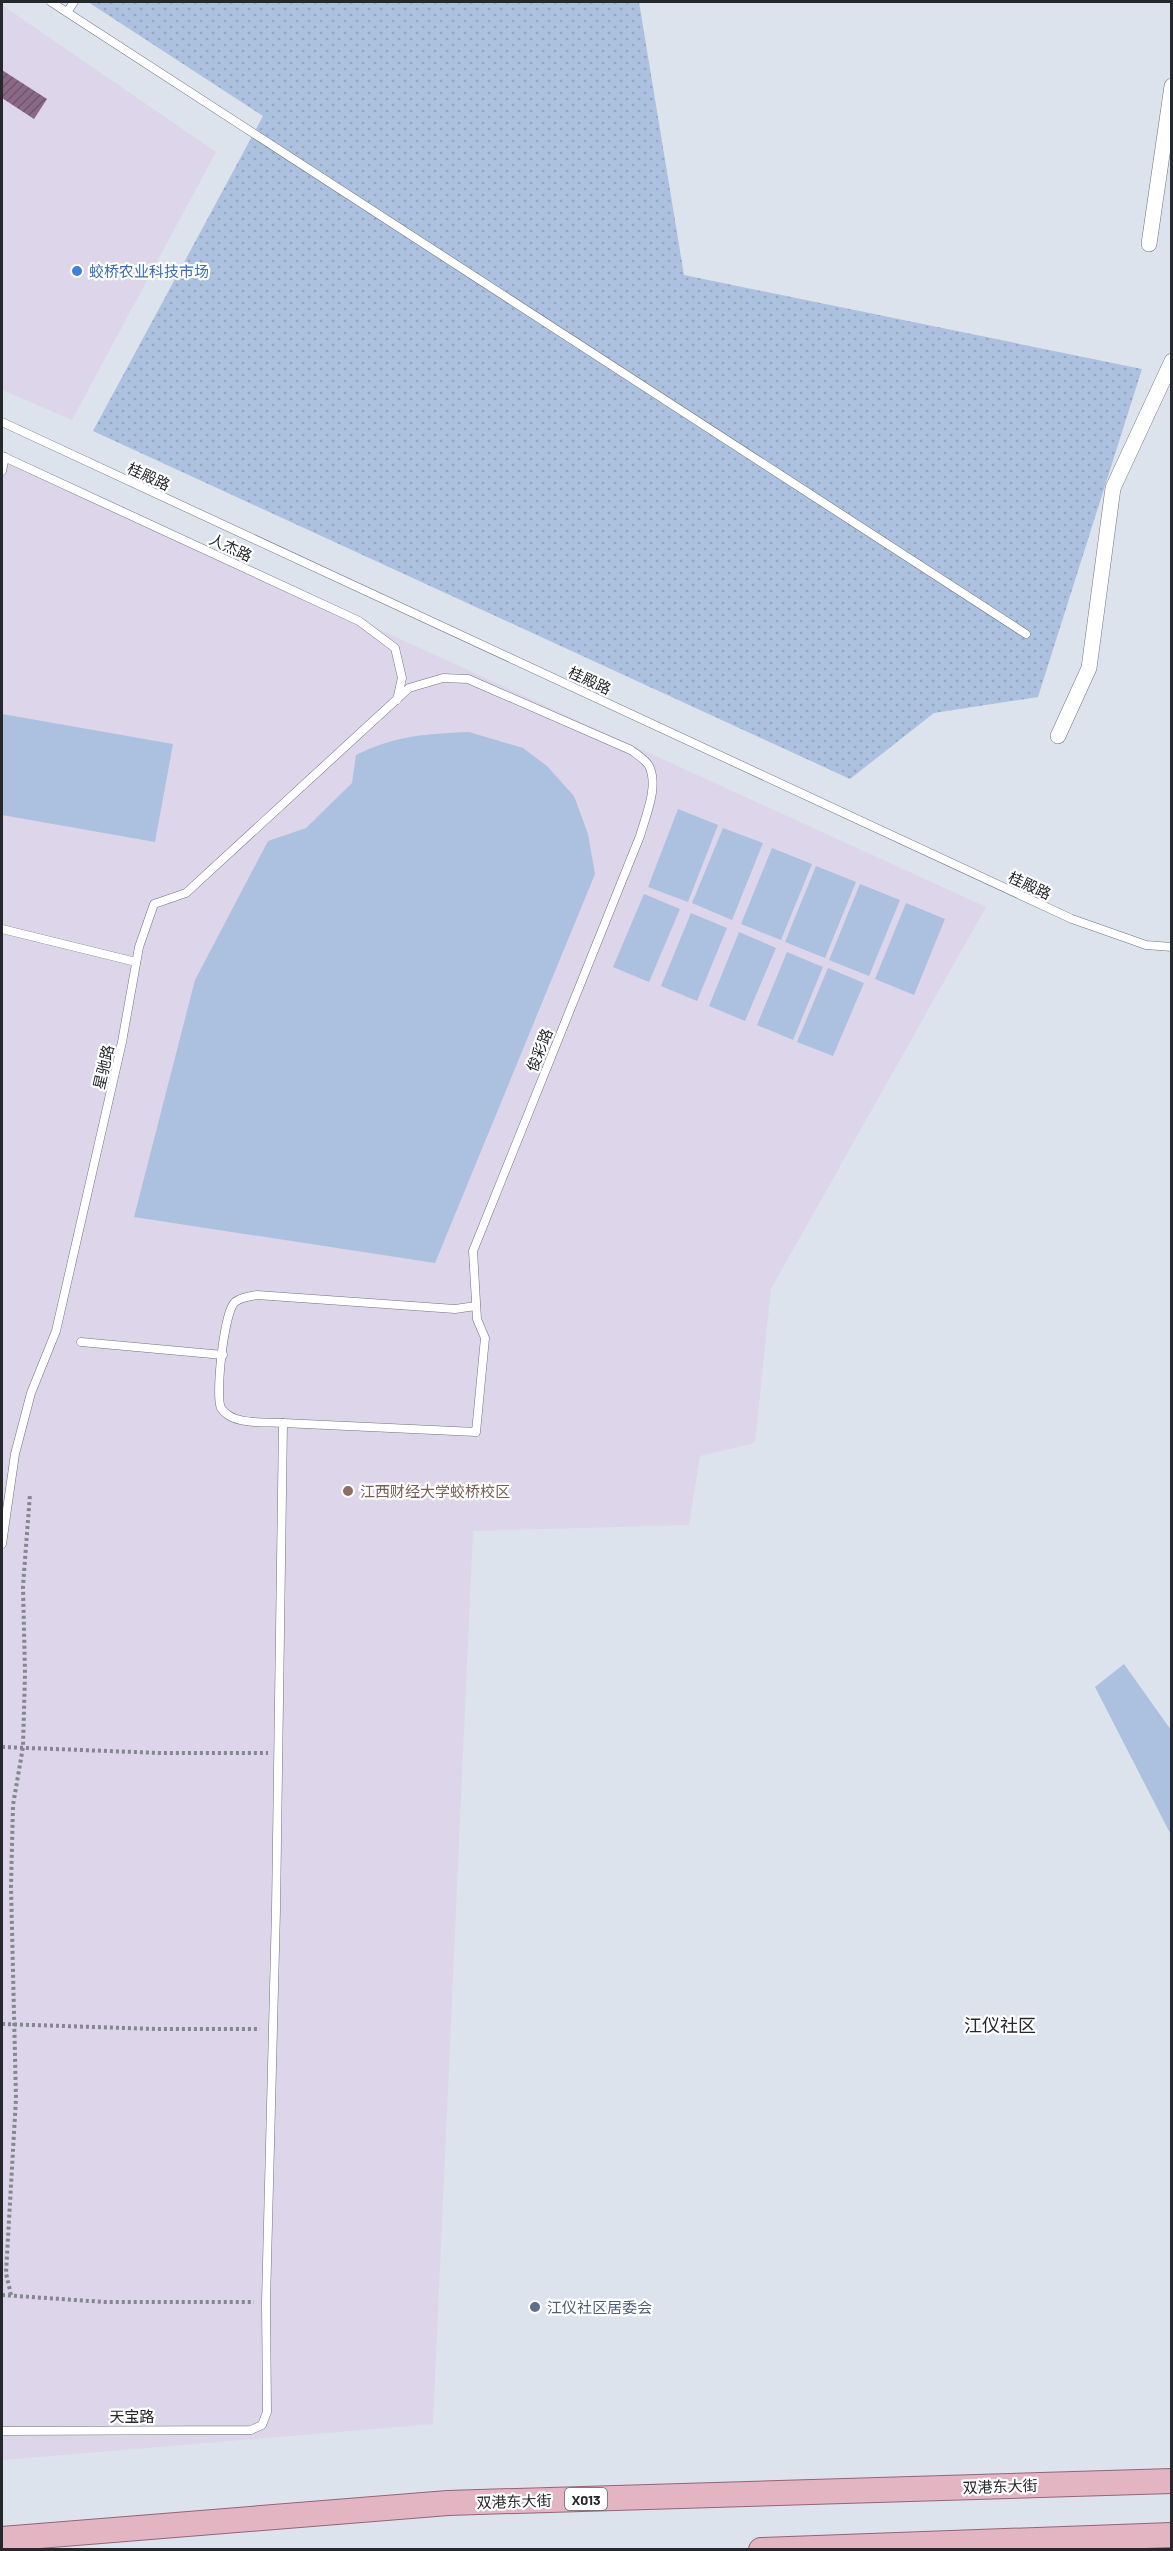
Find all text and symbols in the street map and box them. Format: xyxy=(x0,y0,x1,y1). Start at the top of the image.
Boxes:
place label: 蛟桥农业科技市场 xyxy=(89,262,209,280)
marker: 蛟桥农业科技市场 xyxy=(70,264,84,278)
street label: 桂殿路 xyxy=(125,458,173,494)
street label: 人杰路 xyxy=(207,529,255,565)
street label: 桂殿路 xyxy=(566,662,614,698)
street label: 桂殿路 xyxy=(1006,867,1054,903)
street label: 俊彩路 xyxy=(522,1026,556,1074)
street label: 星驰路 xyxy=(89,1043,117,1091)
place label: 江西财经大学蛟桥校区 xyxy=(360,1482,510,1500)
marker: 江西财经大学蛟桥校区 xyxy=(341,1484,355,1498)
district label: 江仪社区 xyxy=(964,2014,1036,2036)
place label: 江仪社区居委会 xyxy=(547,2298,652,2316)
marker: 江仪社区居委会 xyxy=(528,2300,542,2314)
street label: 天宝路 xyxy=(109,2407,155,2425)
street label: 双港东大街 xyxy=(962,2476,1038,2496)
road number: X013 xyxy=(565,2488,607,2510)
street label: 双港东大街 xyxy=(476,2491,552,2511)

